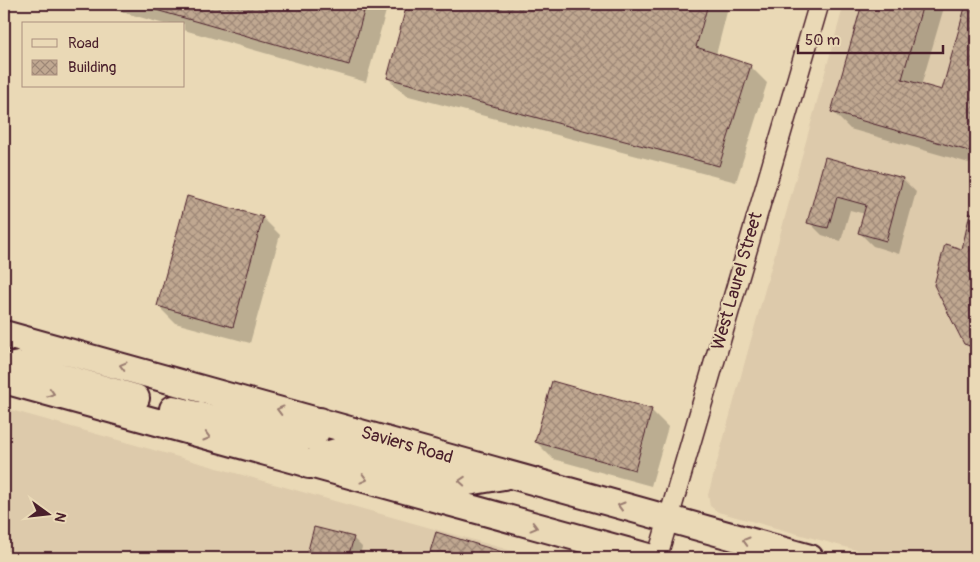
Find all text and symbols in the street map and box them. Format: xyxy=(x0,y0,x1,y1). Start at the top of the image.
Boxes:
legend xyxy=(22,22,185,88)
scale bar xyxy=(798,22,942,54)
text: 50 m xyxy=(805,31,840,50)
text: Road xyxy=(68,34,99,53)
text: Building xyxy=(68,58,116,77)
street label: West Laurel Street xyxy=(706,209,768,353)
one-way arrow xyxy=(120,362,128,372)
one-way arrow xyxy=(46,387,55,398)
one-way arrow xyxy=(276,405,284,415)
street label: Saviers Road xyxy=(358,421,456,469)
one-way arrow xyxy=(203,431,211,441)
one-way arrow xyxy=(360,474,368,484)
one-way arrow xyxy=(458,476,466,487)
north arrow xyxy=(22,490,72,540)
one-way arrow xyxy=(617,501,626,512)
text: N xyxy=(51,510,70,524)
one-way arrow xyxy=(529,521,537,531)
one-way arrow xyxy=(742,536,750,546)

